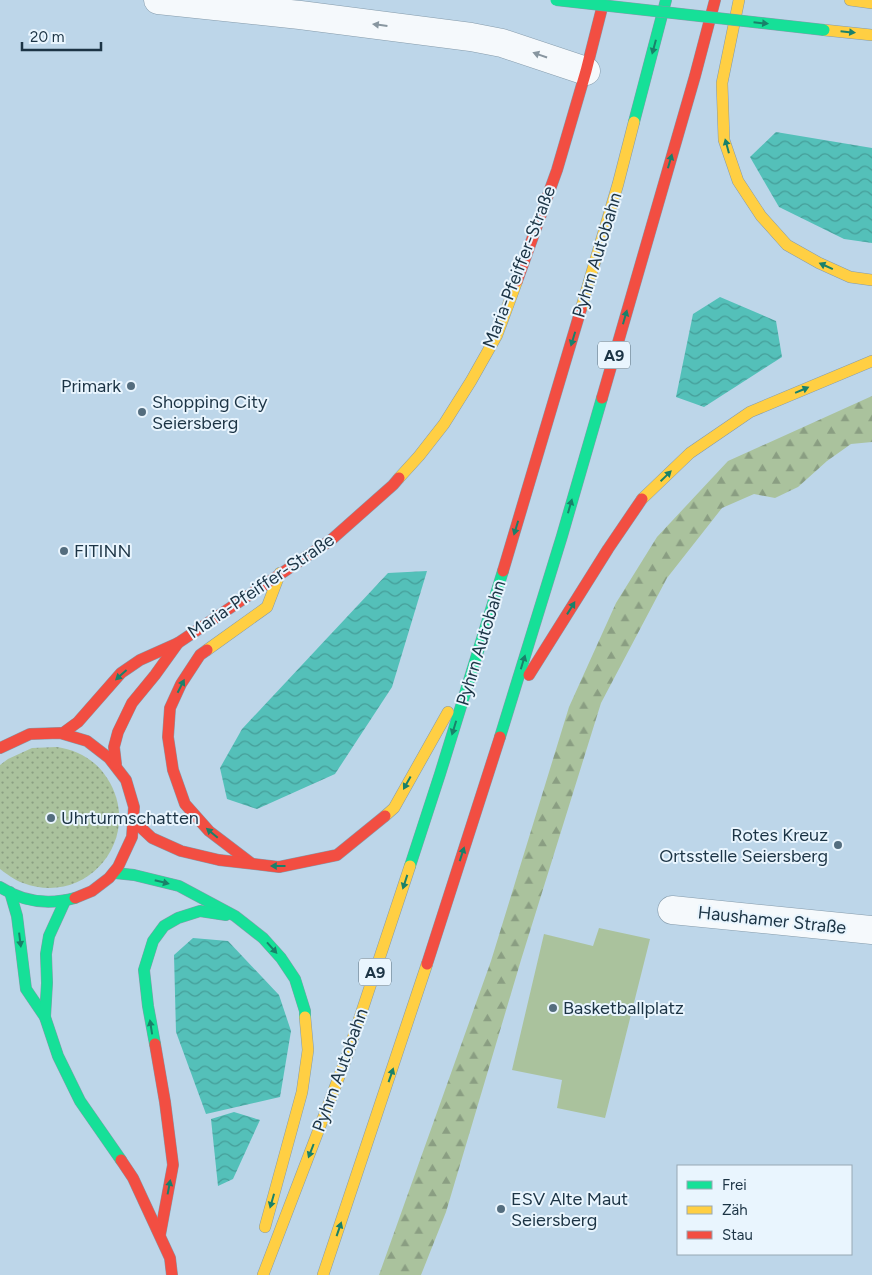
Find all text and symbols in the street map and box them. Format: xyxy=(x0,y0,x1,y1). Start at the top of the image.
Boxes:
one-way arrow xyxy=(754,19,770,27)
scale bar xyxy=(22,20,101,52)
one-way arrow xyxy=(372,21,388,29)
text: 20 m xyxy=(30,28,64,46)
one-way arrow xyxy=(841,28,857,36)
one-way arrow xyxy=(649,40,657,55)
one-way arrow xyxy=(532,51,547,58)
one-way arrow xyxy=(722,138,730,153)
one-way arrow xyxy=(666,153,674,168)
street label: Maria-Pfeiffer-Straße xyxy=(478,183,560,351)
street label: Pyhrn Autobahn xyxy=(568,190,626,320)
one-way arrow xyxy=(819,262,833,270)
one-way arrow xyxy=(621,309,629,324)
one-way arrow xyxy=(568,331,576,346)
road number: A9 xyxy=(598,342,630,368)
place label: Primark xyxy=(61,375,121,397)
marker: Primark xyxy=(125,380,137,392)
one-way arrow xyxy=(795,385,809,393)
place label: Shopping City Seiersberg xyxy=(152,391,268,434)
marker: Shopping City Seiersberg xyxy=(136,406,148,418)
one-way arrow xyxy=(659,470,671,482)
one-way arrow xyxy=(567,499,575,514)
one-way arrow xyxy=(511,520,519,535)
street label: Maria-Pfeiffer-Straße xyxy=(184,529,339,643)
place label: FITINN xyxy=(74,540,131,562)
marker: FITINN xyxy=(58,545,70,557)
street label: Pyhrn Autobahn xyxy=(452,578,510,708)
one-way arrow xyxy=(567,601,576,614)
one-way arrow xyxy=(519,654,527,669)
one-way arrow xyxy=(115,669,127,681)
one-way arrow xyxy=(177,679,185,694)
one-way arrow xyxy=(450,720,458,735)
one-way arrow xyxy=(403,777,412,790)
place label: Uhrturmschatten xyxy=(61,807,199,829)
marker: Uhrturmschatten xyxy=(45,812,57,824)
place label: Rotes Kreuz Ortsstelle Seiersberg xyxy=(659,824,828,867)
one-way arrow xyxy=(206,828,219,839)
marker: Rotes Kreuz Ortsstelle Seiersberg xyxy=(832,839,844,851)
one-way arrow xyxy=(459,846,467,861)
one-way arrow xyxy=(269,862,285,870)
one-way arrow xyxy=(400,875,408,890)
one-way arrow xyxy=(155,878,170,886)
street label: Haushamer Straße xyxy=(697,901,847,939)
one-way arrow xyxy=(16,932,24,948)
one-way arrow xyxy=(266,941,277,954)
road number: A9 xyxy=(359,959,391,986)
place label: Basketballplatz xyxy=(563,997,684,1019)
marker: Basketballplatz xyxy=(547,1002,559,1014)
street label: Pyhrn Autobahn xyxy=(307,1005,373,1135)
one-way arrow xyxy=(147,1018,155,1034)
one-way arrow xyxy=(387,1067,395,1082)
one-way arrow xyxy=(306,1144,314,1159)
legend xyxy=(677,1165,852,1255)
text: Frei xyxy=(722,1176,747,1194)
one-way arrow xyxy=(166,1179,174,1195)
place label: ESV Alte Maut Seiersberg xyxy=(511,1188,628,1231)
one-way arrow xyxy=(267,1194,275,1209)
text: Zäh xyxy=(722,1201,748,1219)
marker: ESV Alte Maut Seiersberg xyxy=(495,1203,507,1215)
one-way arrow xyxy=(335,1221,343,1236)
text: Stau xyxy=(722,1226,753,1244)

